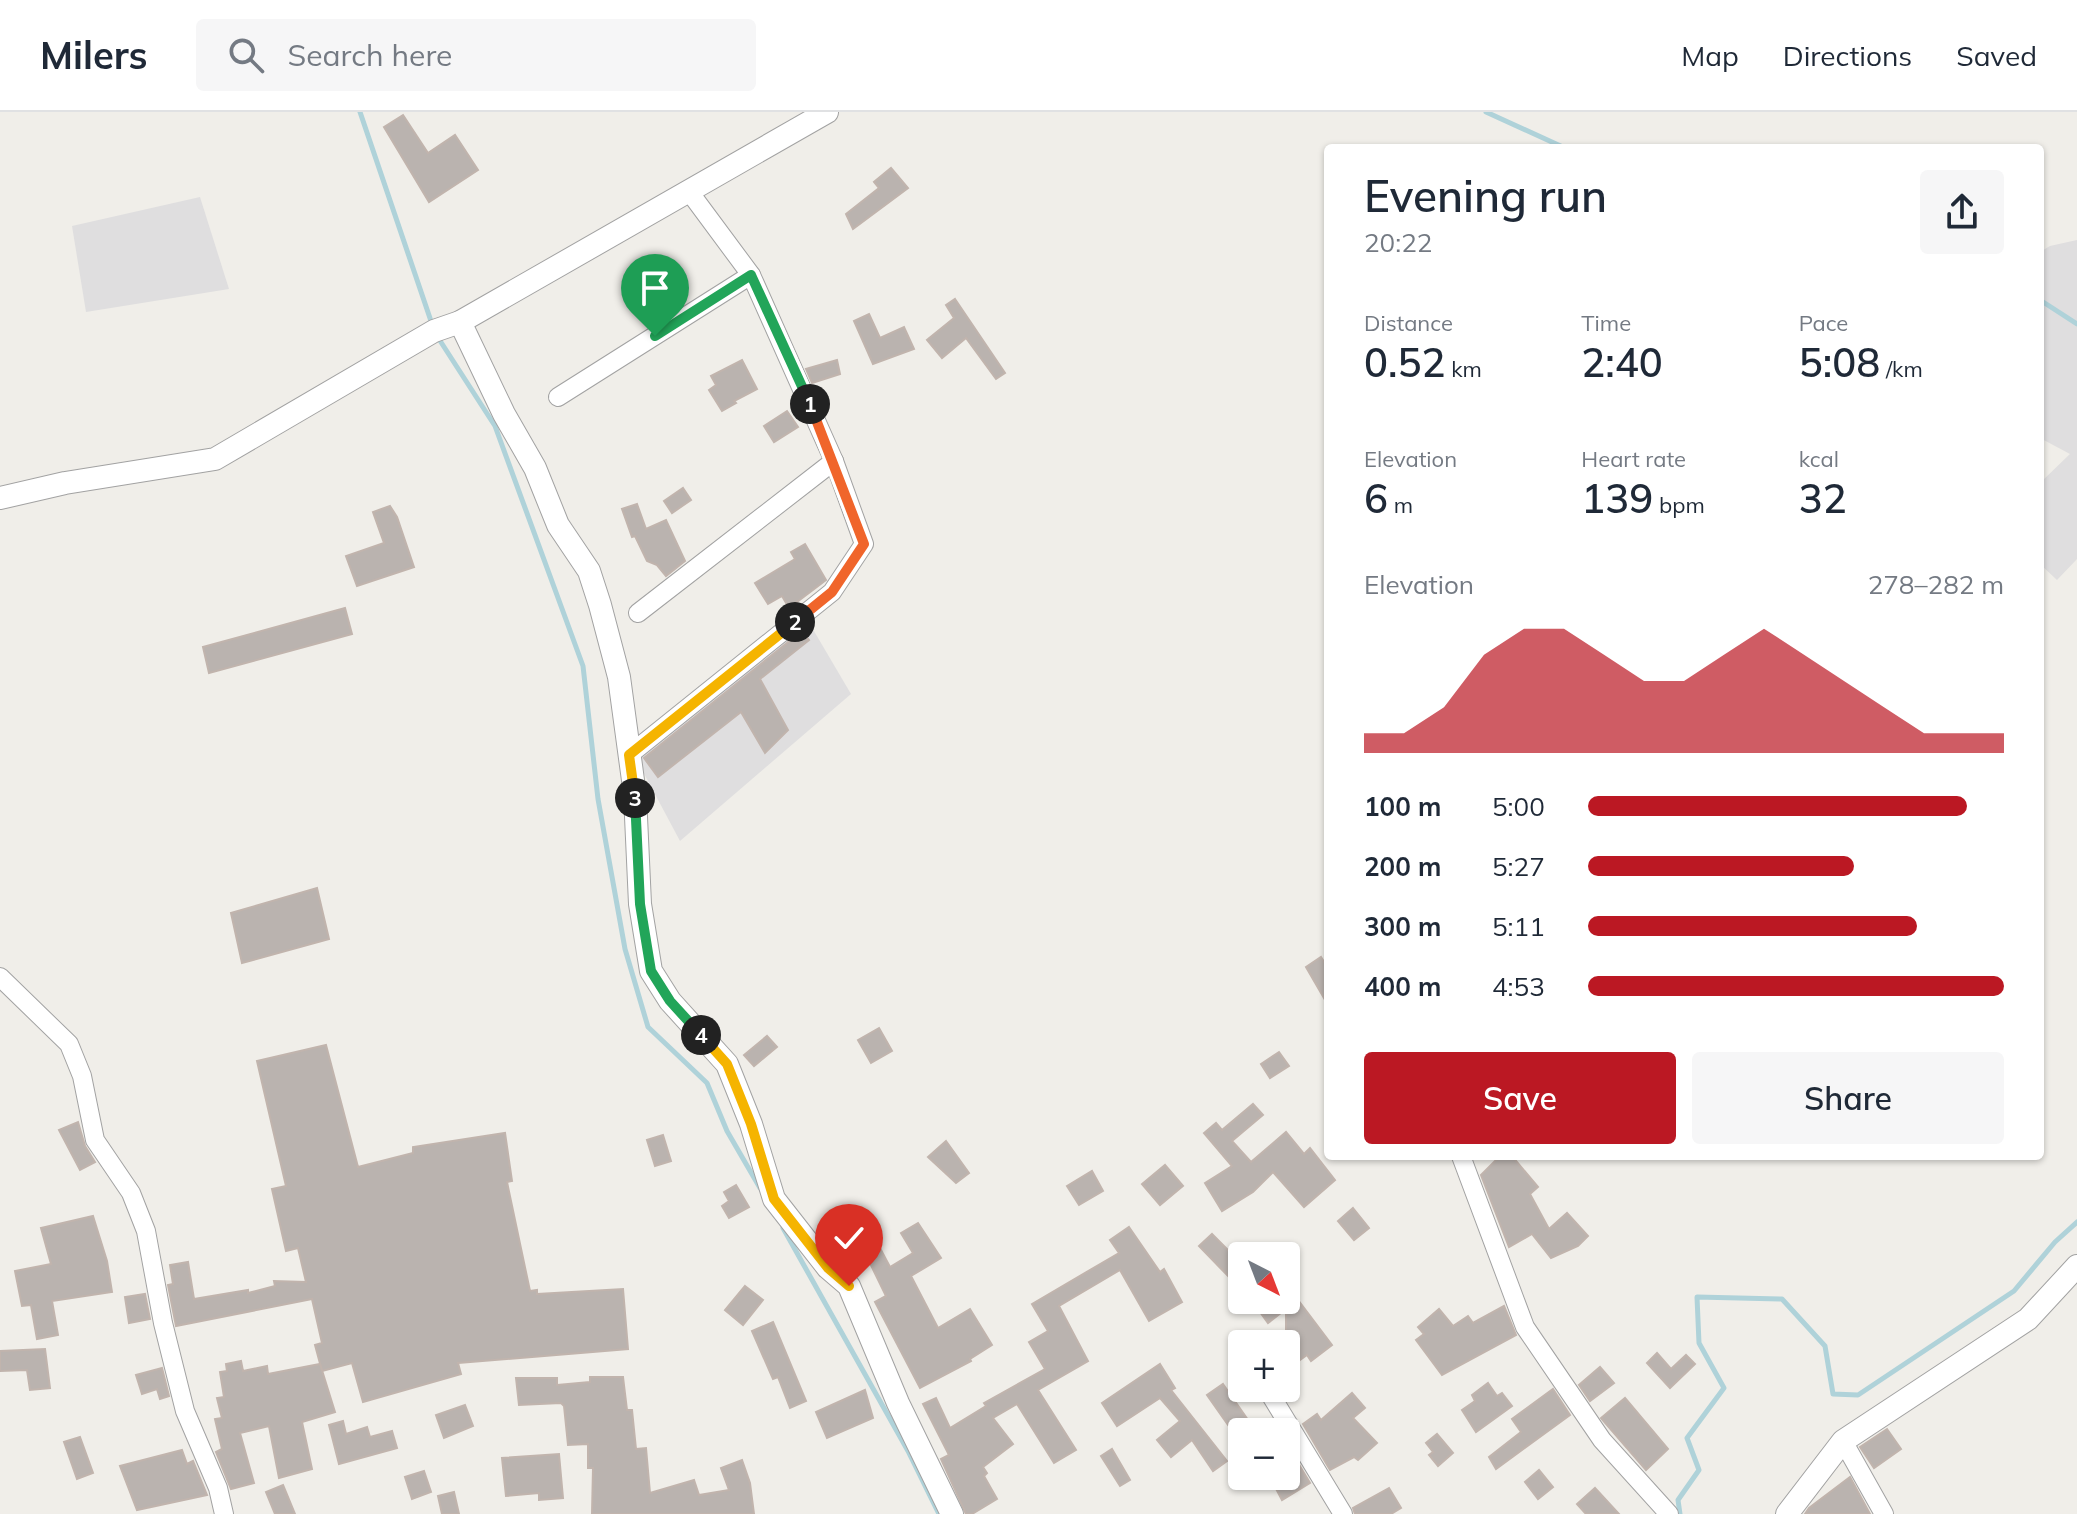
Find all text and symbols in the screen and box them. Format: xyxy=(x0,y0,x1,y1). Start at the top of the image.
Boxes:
search box xyxy=(196,19,756,91)
text: Milers xyxy=(40,31,148,79)
icon: search xyxy=(224,33,268,77)
text: Search here xyxy=(288,36,452,74)
text: Map xyxy=(1681,38,1739,73)
text: Directions xyxy=(1783,38,1912,73)
text: Saved xyxy=(1956,38,2037,73)
text: Evening run xyxy=(1364,168,1607,223)
button: share xyxy=(1920,170,2004,254)
text: 20:22 xyxy=(1364,226,1432,259)
pin xyxy=(621,254,689,336)
icon: arrive xyxy=(633,266,677,310)
text: Distance xyxy=(1364,309,1453,337)
text: Time xyxy=(1581,309,1631,337)
text: Pace xyxy=(1799,309,1848,337)
text: 0.52 xyxy=(1364,337,1445,387)
text: 2:40 xyxy=(1581,337,1663,387)
text: 5:08 xyxy=(1799,337,1880,387)
text: km xyxy=(1445,355,1482,383)
text: /km xyxy=(1880,355,1923,383)
pin: 1 xyxy=(790,384,830,424)
text: 1 xyxy=(803,390,817,418)
text: Elevation xyxy=(1364,445,1457,473)
text: Heart rate xyxy=(1581,445,1686,473)
text: kcal xyxy=(1799,445,1839,473)
text: 6 xyxy=(1364,473,1388,523)
text: 139 xyxy=(1581,473,1653,523)
text: 32 xyxy=(1799,473,1847,523)
text: m xyxy=(1388,491,1413,519)
text: bpm xyxy=(1653,491,1705,519)
text: Elevation xyxy=(1364,568,1474,601)
text: 278–282 m xyxy=(1868,568,2004,601)
pin: 2 xyxy=(775,602,815,642)
text: 2 xyxy=(788,608,802,636)
pin: 3 xyxy=(615,778,655,818)
text: 3 xyxy=(628,784,642,812)
text: 100 m xyxy=(1364,790,1441,823)
text: 5:00 xyxy=(1492,790,1545,823)
text: 200 m xyxy=(1364,850,1441,883)
text: 5:27 xyxy=(1492,850,1545,883)
text: 300 m xyxy=(1364,910,1441,943)
text: 5:11 xyxy=(1492,910,1545,943)
text: 400 m xyxy=(1364,970,1441,1003)
text: 4:53 xyxy=(1492,970,1545,1003)
pin: 4 xyxy=(681,1015,721,1055)
text: 4 xyxy=(694,1021,708,1049)
button: Save xyxy=(1364,1052,1676,1144)
button: Share xyxy=(1692,1052,2004,1144)
pin xyxy=(815,1204,883,1286)
icon: check xyxy=(827,1216,871,1260)
north arrow xyxy=(1228,1242,1300,1314)
map controls xyxy=(1228,1242,1300,1490)
button: + xyxy=(1228,1330,1300,1402)
button: − xyxy=(1228,1418,1300,1490)

